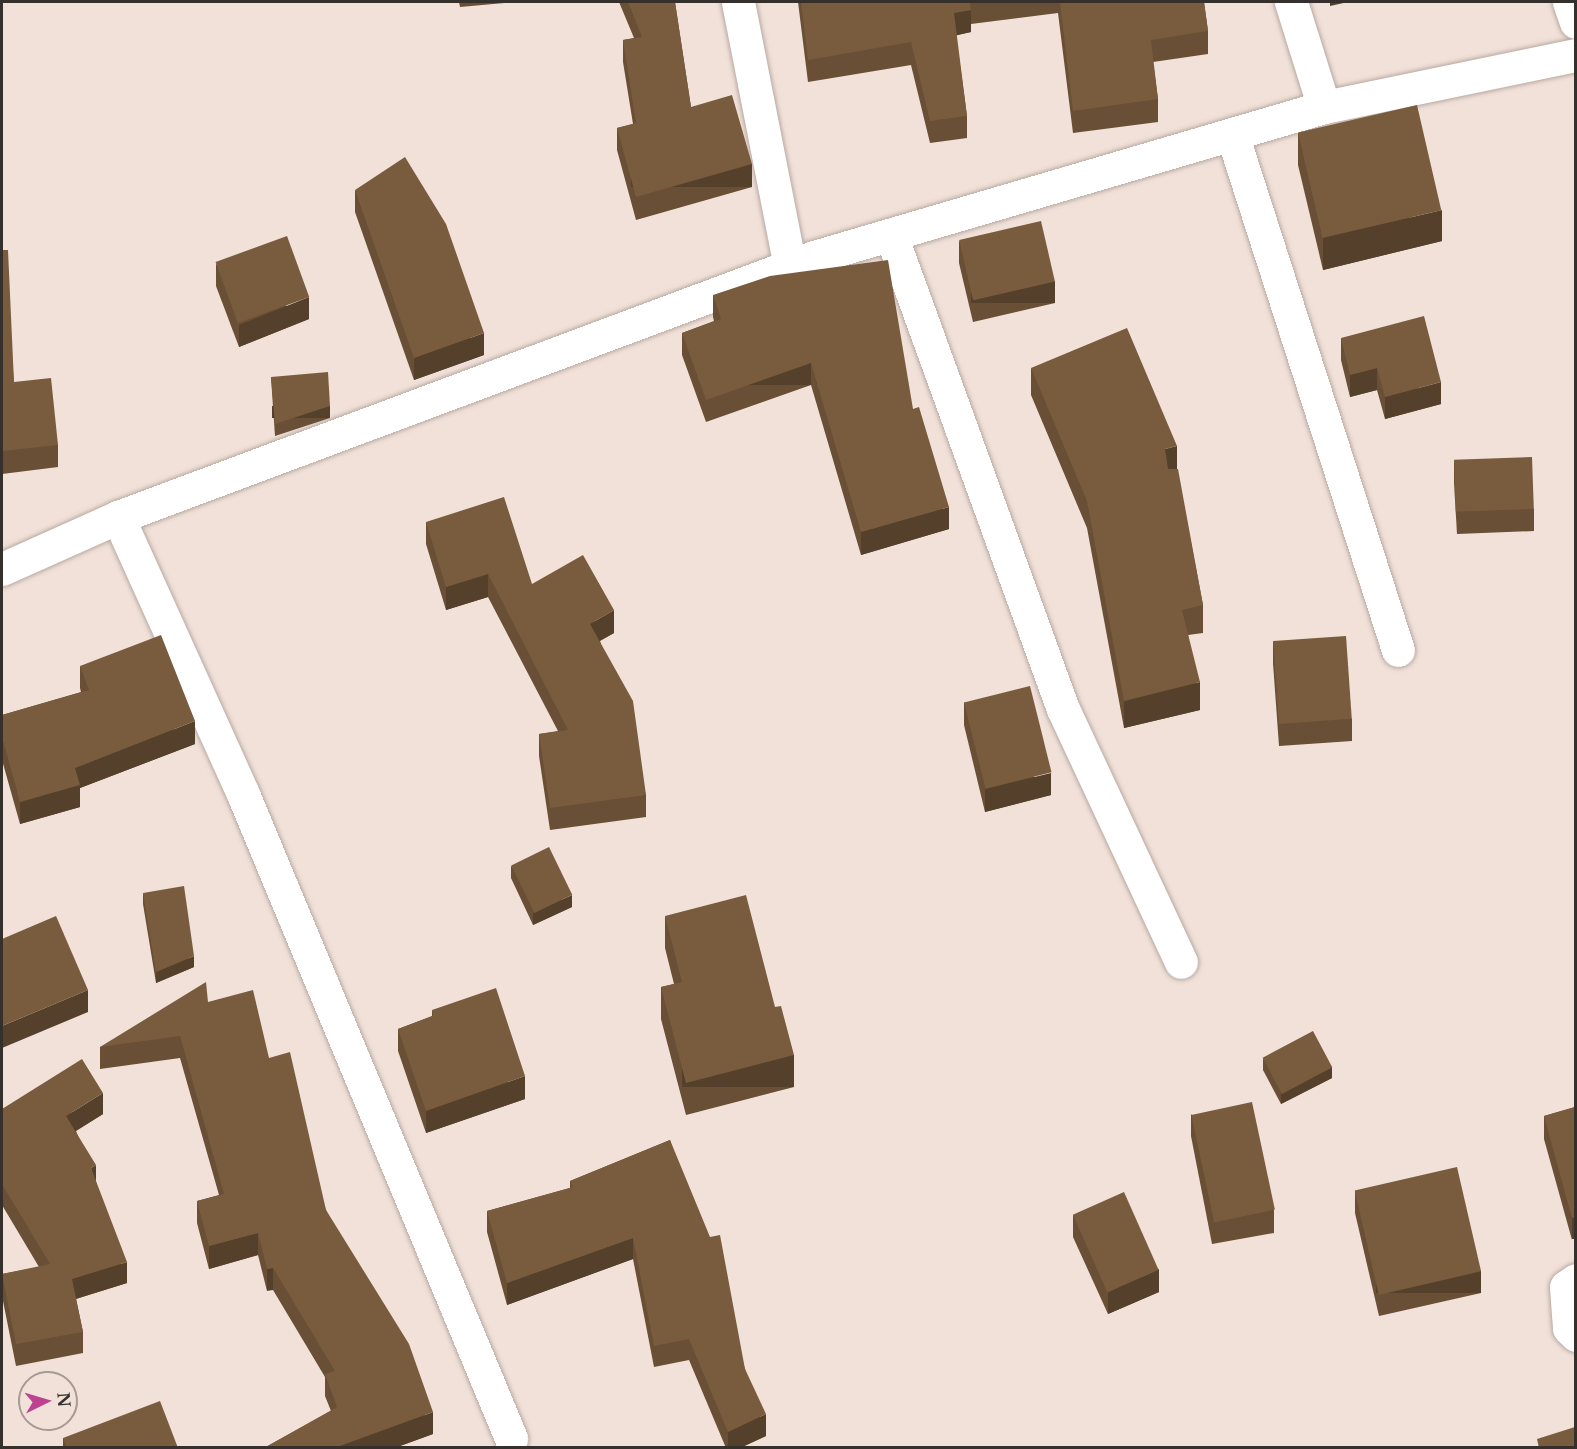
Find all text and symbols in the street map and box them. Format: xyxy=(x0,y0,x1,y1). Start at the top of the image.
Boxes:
north arrow xyxy=(18,1371,78,1431)
text: N xyxy=(53,1391,75,1408)

